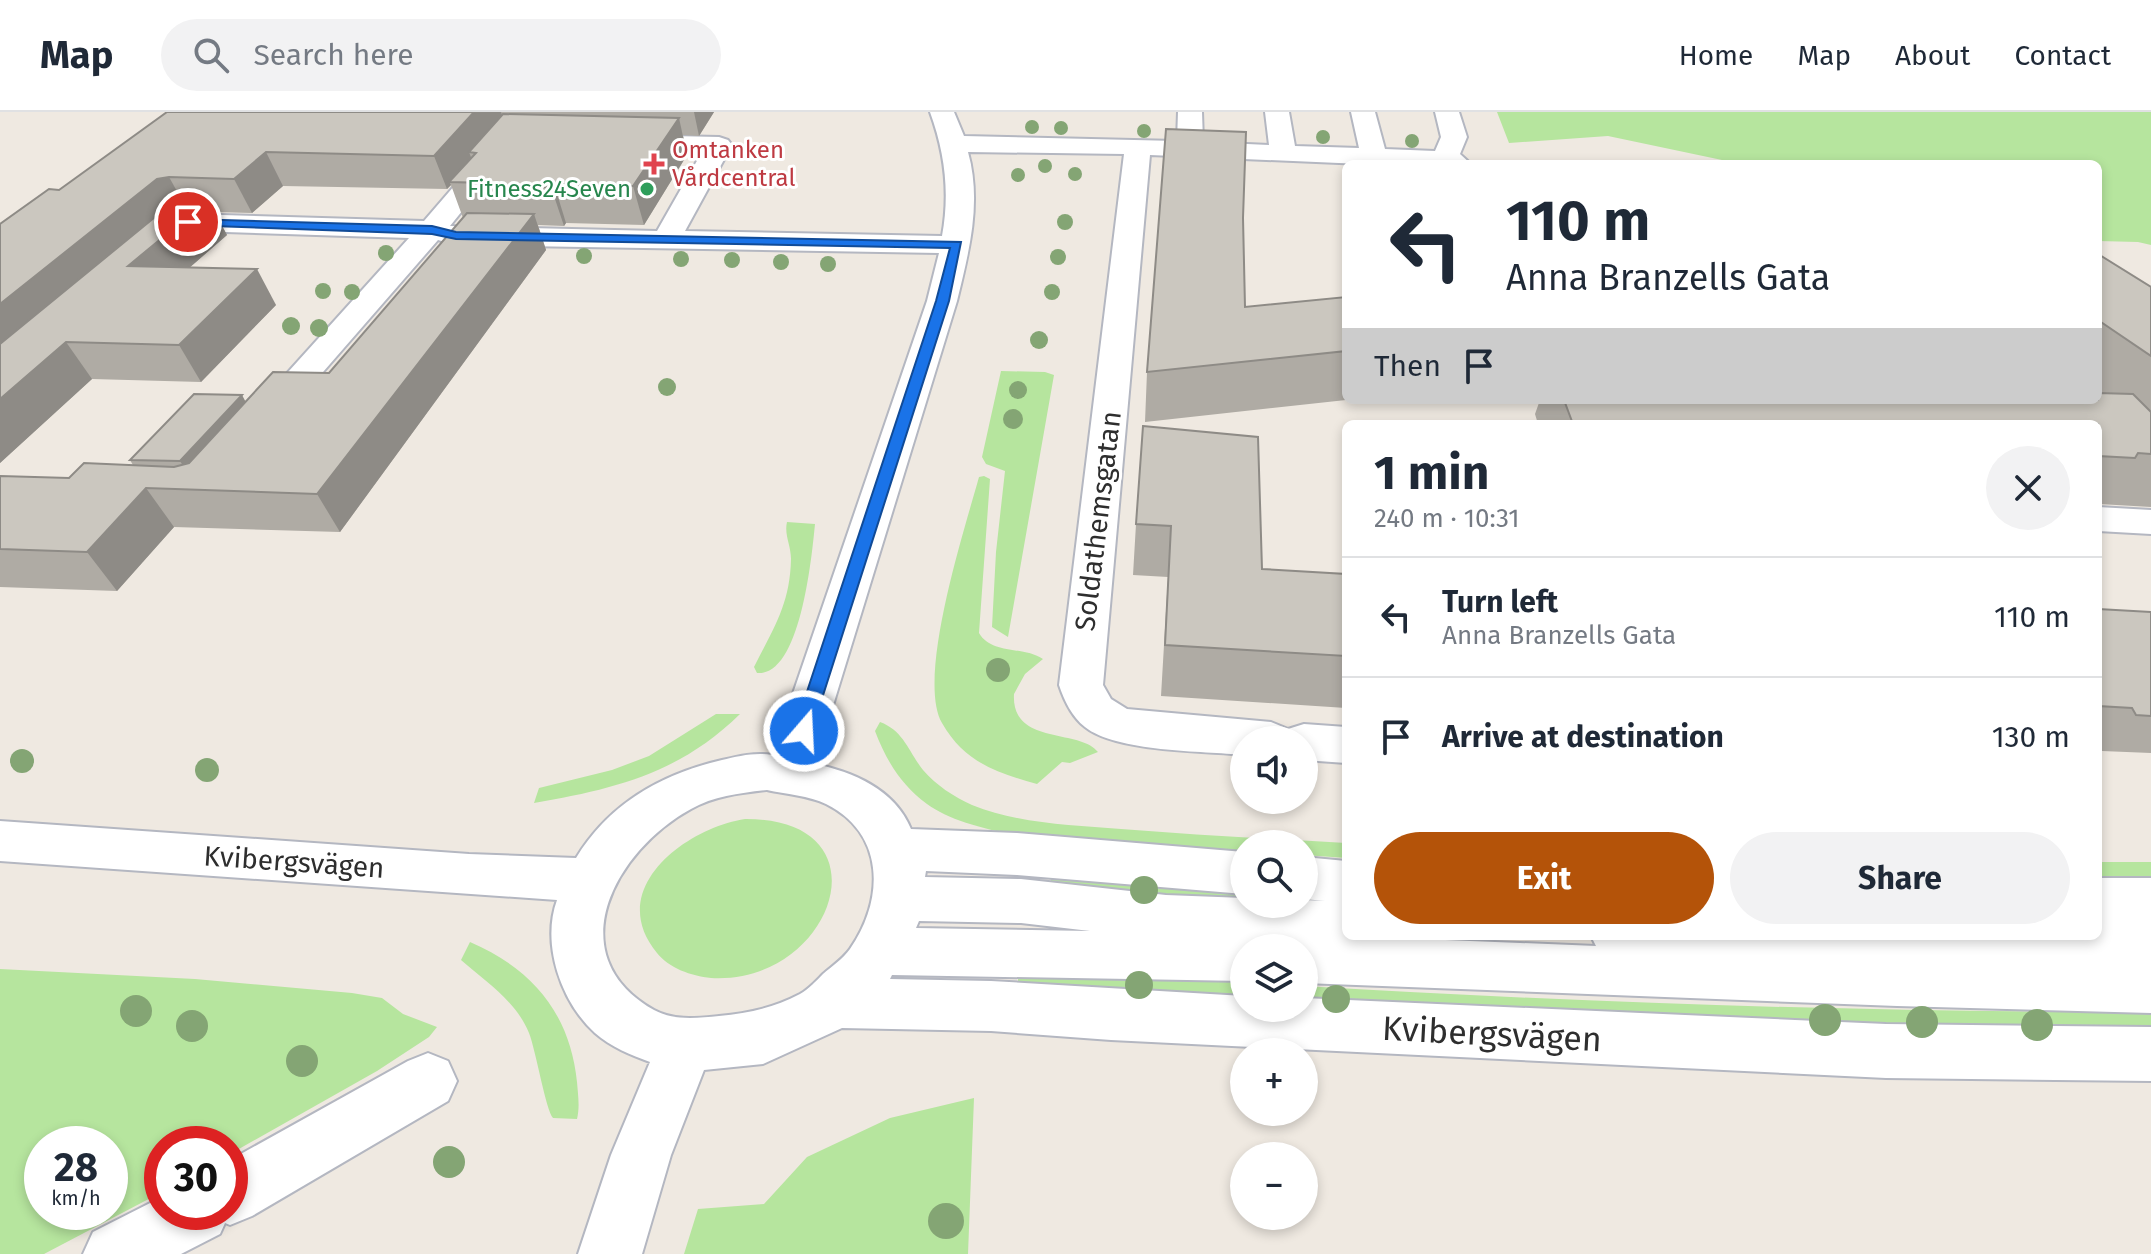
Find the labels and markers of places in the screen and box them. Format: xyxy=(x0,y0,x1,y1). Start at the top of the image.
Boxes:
place label: Omtanken Vårdcentral xyxy=(672,136,795,192)
marker: Omtanken Vårdcentral xyxy=(643,153,665,175)
place label: Fitness24Seven xyxy=(467,175,631,203)
marker: Fitness24Seven xyxy=(638,180,656,198)
pin xyxy=(154,188,222,256)

